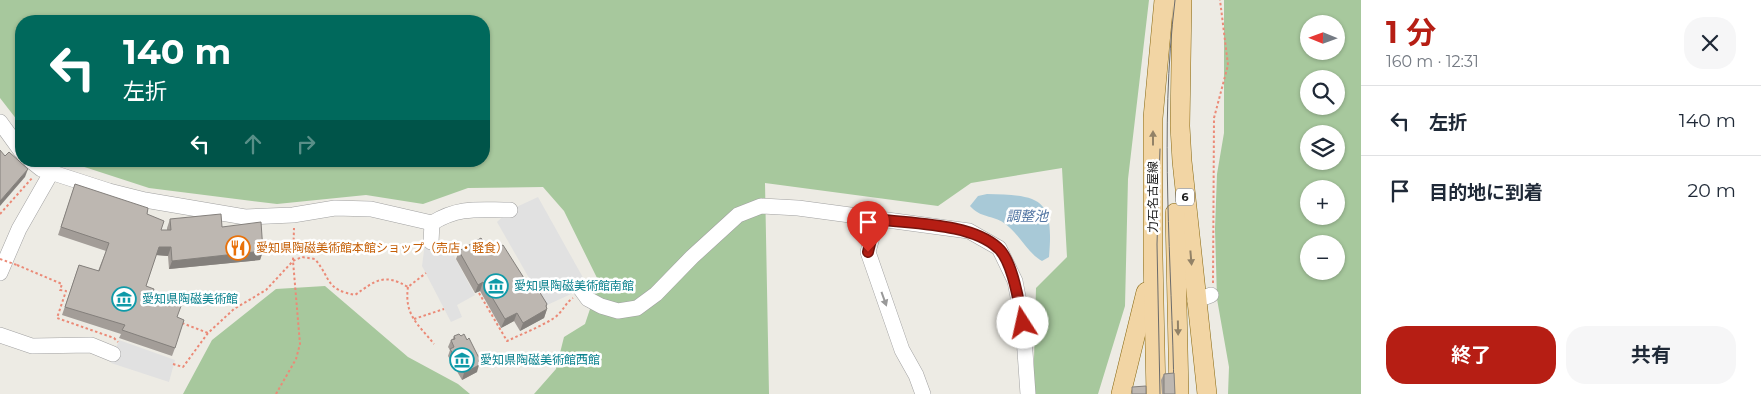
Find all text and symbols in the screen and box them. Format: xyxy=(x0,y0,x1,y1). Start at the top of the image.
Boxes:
text: 1 分 xyxy=(1386,14,1436,51)
north arrow xyxy=(1300,15,1345,60)
map controls xyxy=(1300,15,1345,280)
button: close xyxy=(1684,17,1736,69)
text: 140 m xyxy=(123,30,231,73)
icon: left xyxy=(40,35,105,100)
text: 160 m · 12:31 xyxy=(1386,52,1479,71)
button: search xyxy=(1300,70,1345,115)
text: 左折 xyxy=(123,78,167,105)
icon: left xyxy=(1386,107,1414,135)
text: 140 m xyxy=(1679,109,1736,132)
text: 左折 xyxy=(1429,111,1467,134)
button: layers xyxy=(1300,125,1345,170)
icon: left xyxy=(186,130,214,158)
icon: ahead xyxy=(239,130,267,158)
icon: right xyxy=(292,130,320,158)
one-way arrow xyxy=(1149,130,1157,146)
street label: 力石名古屋線 xyxy=(1145,161,1160,233)
icon: arrive xyxy=(1386,177,1414,205)
text: 20 m xyxy=(1688,179,1736,202)
button: + xyxy=(1300,180,1345,225)
text: 目的地に到着 xyxy=(1429,181,1543,204)
road number: 6 xyxy=(1176,188,1194,206)
pin xyxy=(847,201,889,252)
water label: 調整池 xyxy=(1006,207,1050,225)
icon: arrive xyxy=(854,208,882,236)
restaurant icon: 愛知県陶磁美術館本館ショップ（売店・軽食） xyxy=(225,235,251,261)
button: − xyxy=(1300,235,1345,280)
place label: 愛知県陶磁美術館本館ショップ（売店・軽食） xyxy=(256,240,508,255)
one-way arrow xyxy=(1187,251,1195,267)
museum icon: 愛知県陶磁美術館南館 xyxy=(483,273,509,299)
place label: 愛知県陶磁美術館南館 xyxy=(514,278,634,293)
museum icon: 愛知県陶磁美術館 xyxy=(111,286,137,312)
place label: 愛知県陶磁美術館 xyxy=(142,291,238,306)
one-way arrow xyxy=(881,291,888,306)
position arrow xyxy=(996,296,1048,348)
one-way arrow xyxy=(1174,321,1182,337)
button: 終了 xyxy=(1386,326,1556,384)
button: 共有 xyxy=(1566,326,1736,384)
museum icon: 愛知県陶磁美術館西館 xyxy=(449,347,475,373)
place label: 愛知県陶磁美術館西館 xyxy=(480,352,600,367)

